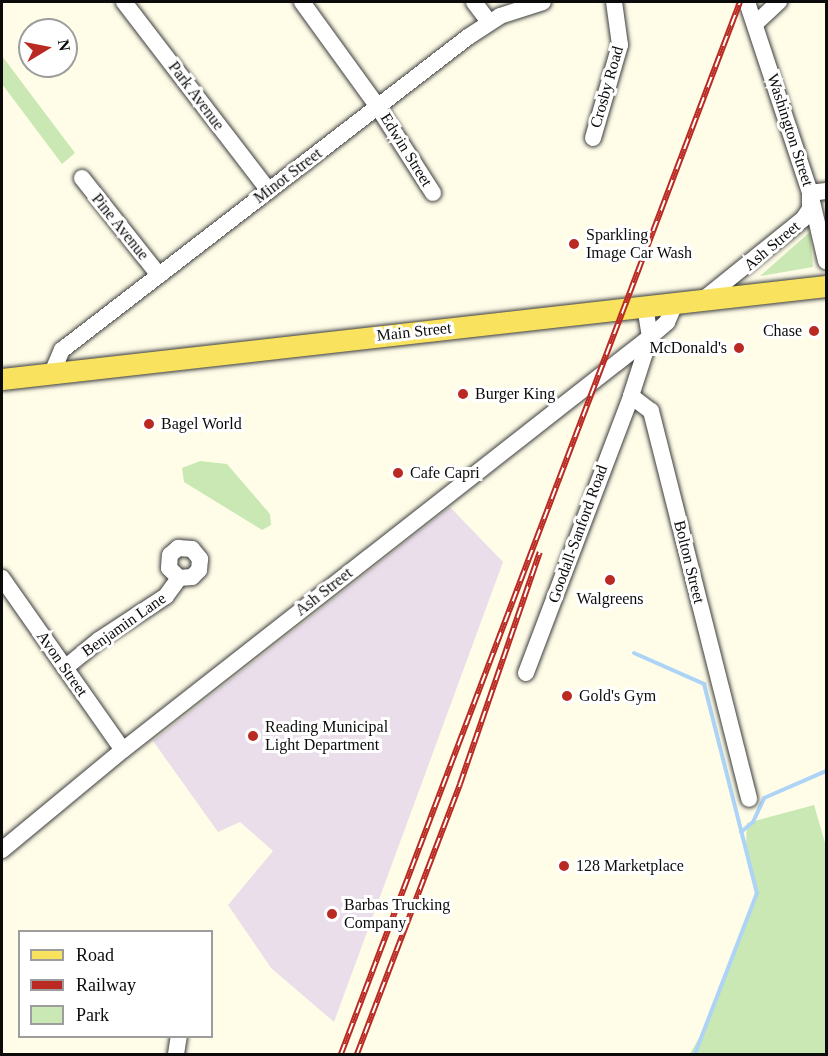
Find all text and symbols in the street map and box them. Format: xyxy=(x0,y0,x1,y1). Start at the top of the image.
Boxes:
north arrow xyxy=(18,18,78,78)
text: N xyxy=(55,38,74,52)
street label: Crosby Road xyxy=(586,44,628,130)
street label: Park Avenue xyxy=(164,58,228,134)
street label: Washington Street xyxy=(763,71,817,189)
street label: Edwin Street xyxy=(376,110,436,190)
street label: Minot Street xyxy=(250,144,326,208)
street label: Pine Avenue xyxy=(87,189,153,265)
street label: Ash Street xyxy=(740,217,804,275)
place label: Sparkling Image Car Wash xyxy=(586,225,692,263)
marker: Sparkling Image Car Wash xyxy=(567,237,581,251)
street label: Main Street xyxy=(376,319,452,345)
place label: Chase xyxy=(763,321,802,341)
marker: Chase xyxy=(807,324,821,338)
place label: McDonald's xyxy=(649,338,727,358)
marker: McDonald's xyxy=(732,341,746,355)
place label: Burger King xyxy=(475,384,555,404)
marker: Burger King xyxy=(456,387,470,401)
place label: Bagel World xyxy=(161,414,242,434)
marker: Bagel World xyxy=(142,417,156,431)
street label: Goodall-Sanford Road xyxy=(544,462,612,606)
place label: Cafe Capri xyxy=(410,463,480,483)
marker: Cafe Capri xyxy=(391,466,405,480)
street label: Bolton Street xyxy=(669,518,709,606)
street label: Ash Street xyxy=(292,564,356,620)
marker: Walgreens xyxy=(603,573,617,587)
street label: Benjamin Lane xyxy=(78,589,170,661)
place label: Walgreens xyxy=(576,589,644,609)
street label: Avon Street xyxy=(32,627,92,701)
place label: Gold's Gym xyxy=(579,686,656,706)
marker: Gold's Gym xyxy=(560,689,574,703)
place label: Reading Municipal Light Department xyxy=(265,717,388,755)
marker: Reading Municipal Light Department xyxy=(246,729,260,743)
place label: 128 Marketplace xyxy=(576,856,684,876)
marker: 128 Marketplace xyxy=(557,859,571,873)
place label: Barbas Trucking Company xyxy=(344,895,451,933)
marker: Barbas Trucking Company xyxy=(325,907,339,921)
legend xyxy=(18,930,213,1038)
text: Road xyxy=(76,945,114,965)
text: Railway xyxy=(76,975,136,995)
text: Park xyxy=(76,1005,109,1025)

